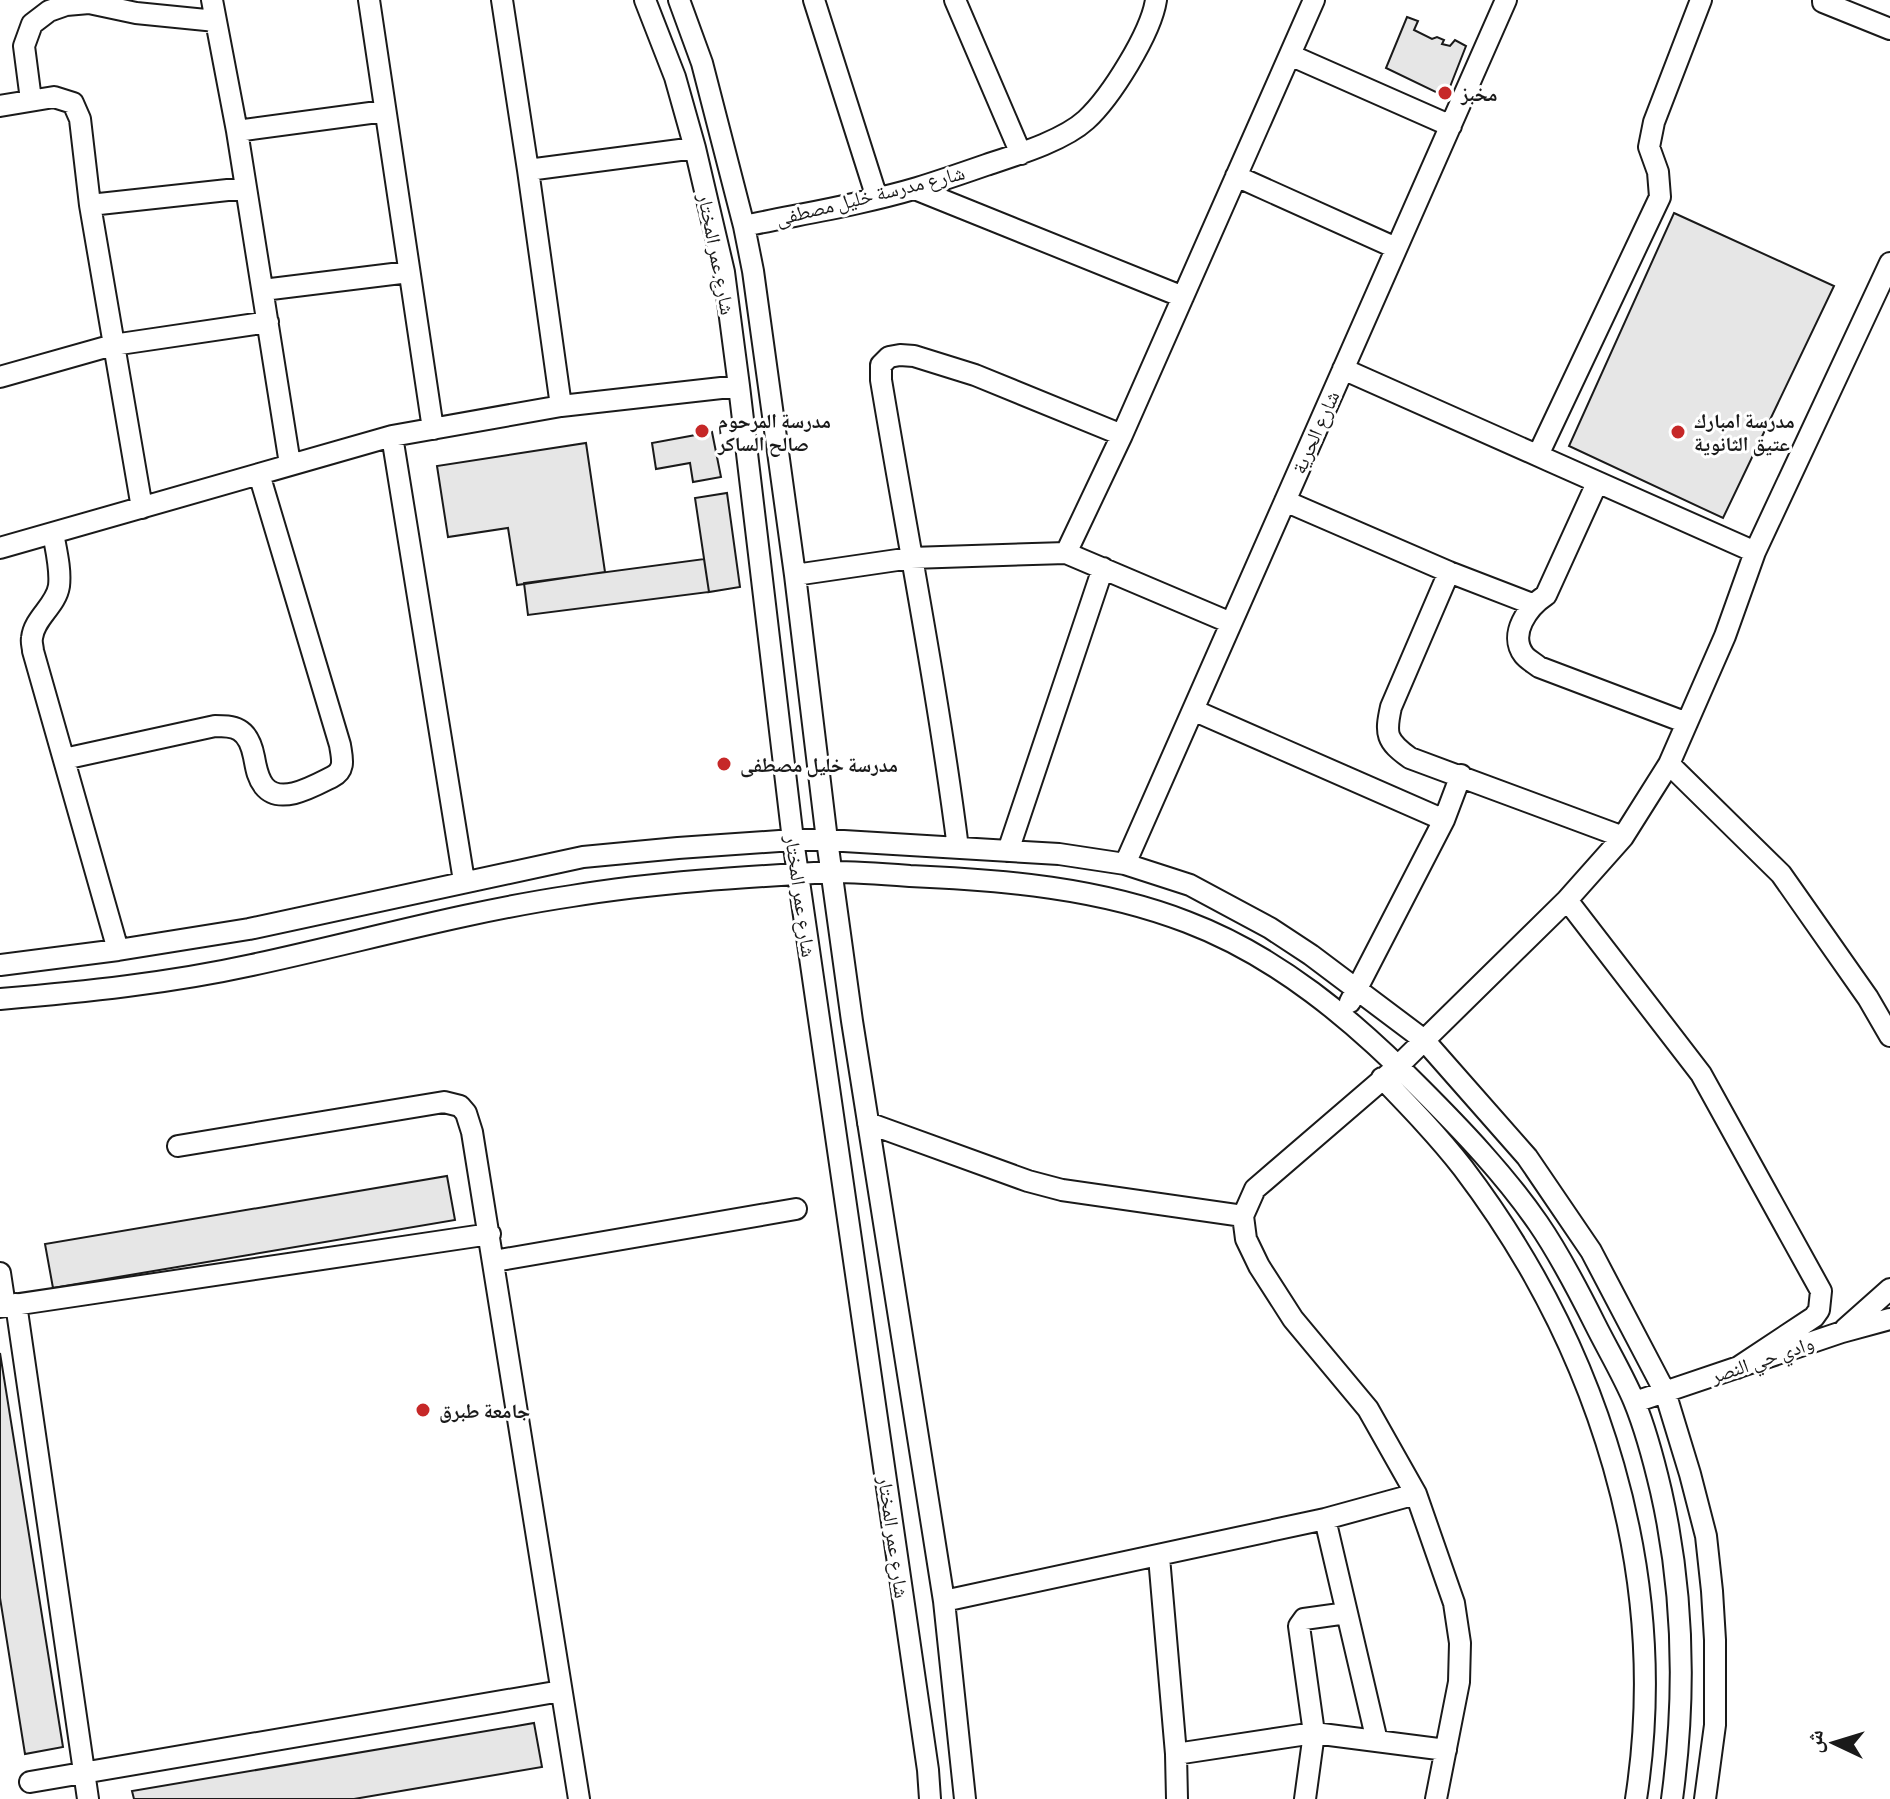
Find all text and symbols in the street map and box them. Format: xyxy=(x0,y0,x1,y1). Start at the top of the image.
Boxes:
place label: مخبز xyxy=(1460,80,1497,107)
marker: مخبز xyxy=(1436,84,1454,102)
street label: شارع مدرسة خليل مصطفى xyxy=(773,158,967,232)
street label: شارع عمر المختار xyxy=(692,190,742,317)
street label: شارع الحرية xyxy=(1285,386,1345,478)
place label: مدرسة المرحوم صالح الساكر xyxy=(717,407,831,457)
place label: مدرسة امبارك عتيق الثانوية xyxy=(1694,407,1795,457)
marker: مدرسة المرحوم صالح الساكر xyxy=(693,422,711,440)
marker: مدرسة امبارك عتيق الثانوية xyxy=(1669,423,1687,441)
place label: مدرسة خليل مصطفى xyxy=(740,751,898,778)
marker: مدرسة خليل مصطفى xyxy=(715,755,733,773)
street label: شارع عمر المختار xyxy=(779,832,823,959)
street label: وادي حي النصر xyxy=(1706,1329,1818,1393)
place label: جامعة طبرق xyxy=(439,1397,530,1424)
marker: جامعة طبرق xyxy=(414,1401,432,1419)
street label: شارع عمر المختار xyxy=(872,1473,916,1600)
north arrow xyxy=(1794,1703,1874,1783)
text: ش xyxy=(1798,1729,1830,1754)

